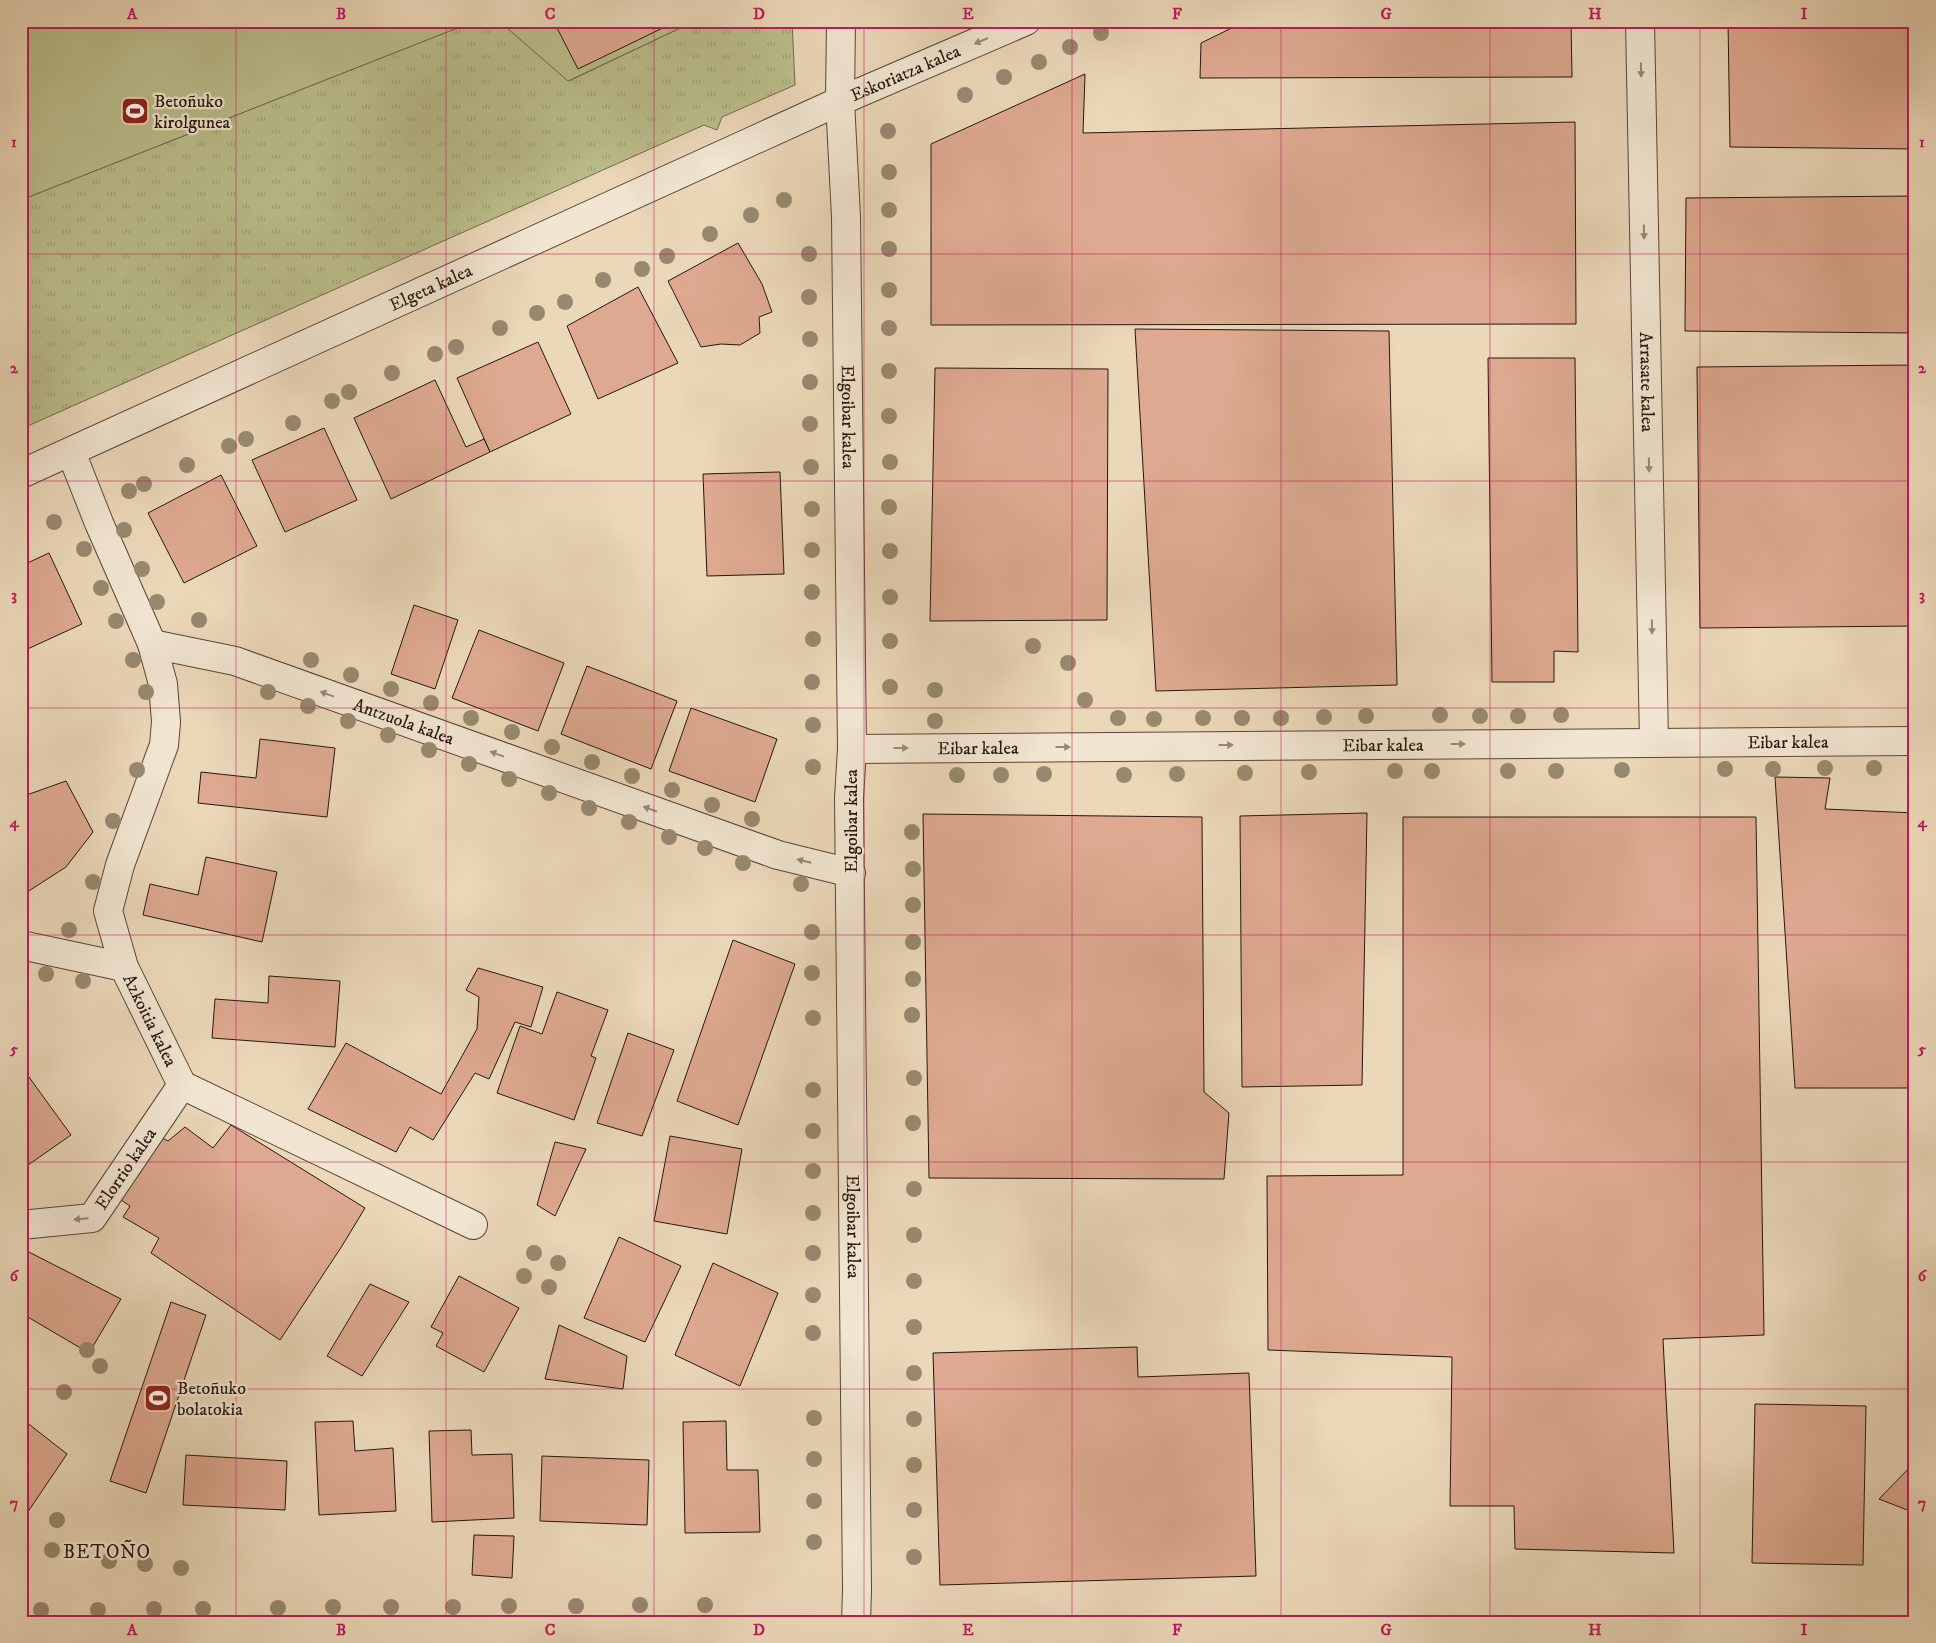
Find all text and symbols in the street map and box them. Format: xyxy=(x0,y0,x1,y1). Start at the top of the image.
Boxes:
text: A xyxy=(126,4,138,24)
text: B xyxy=(336,4,346,24)
text: C xyxy=(545,4,555,24)
text: D xyxy=(753,4,765,24)
text: E xyxy=(962,4,974,24)
text: F xyxy=(1172,4,1182,24)
text: G xyxy=(1380,4,1392,24)
text: H xyxy=(1588,4,1602,24)
text: I xyxy=(1801,4,1808,24)
one-way arrow xyxy=(974,37,988,45)
street label: Eskoriatza kalea xyxy=(847,40,964,107)
one-way arrow xyxy=(1637,62,1645,78)
place label: Betoñuko kirolgunea xyxy=(154,91,231,134)
sports icon: Betoñuko kirolgunea xyxy=(120,96,150,126)
text: 1 xyxy=(11,132,17,152)
text: 1 xyxy=(1919,132,1925,152)
one-way arrow xyxy=(1640,225,1648,241)
street label: Elgeta kalea xyxy=(386,260,476,317)
street label: Arrasate kalea xyxy=(1634,332,1658,433)
text: 2 xyxy=(10,358,19,378)
text: 2 xyxy=(1918,358,1927,378)
street label: Elgoibar kalea xyxy=(836,365,859,469)
one-way arrow xyxy=(1645,457,1653,473)
text: 3 xyxy=(11,585,17,605)
text: 3 xyxy=(1919,585,1925,605)
one-way arrow xyxy=(1648,620,1656,636)
one-way arrow xyxy=(320,690,335,697)
street label: Antzuola kalea xyxy=(350,694,457,751)
street label: Eibar kalea xyxy=(1747,732,1829,754)
street label: Eibar kalea xyxy=(1342,735,1424,757)
street label: Eibar kalea xyxy=(937,738,1019,760)
one-way arrow xyxy=(1450,740,1466,748)
one-way arrow xyxy=(1218,741,1234,749)
one-way arrow xyxy=(1055,743,1071,751)
one-way arrow xyxy=(893,744,909,752)
one-way arrow xyxy=(489,750,504,758)
street label: Elgoibar kalea xyxy=(841,769,863,873)
one-way arrow xyxy=(642,805,657,813)
text: 4 xyxy=(8,812,19,832)
text: 4 xyxy=(1916,812,1927,832)
one-way arrow xyxy=(796,857,811,865)
street label: Azkoitia kalea xyxy=(117,971,181,1071)
text: 5 xyxy=(9,1039,18,1059)
text: 5 xyxy=(1917,1039,1926,1059)
street label: Elorrio kalea xyxy=(91,1124,162,1214)
street label: Elgoibar kalea xyxy=(841,1175,864,1279)
one-way arrow xyxy=(73,1215,89,1223)
text: 6 xyxy=(10,1266,20,1286)
text: 6 xyxy=(1918,1266,1928,1286)
place label: Betoñuko bolatokia xyxy=(177,1378,246,1421)
sports icon: Betoñuko bolatokia xyxy=(143,1383,173,1413)
text: 7 xyxy=(10,1493,18,1513)
text: 7 xyxy=(1918,1493,1926,1513)
district label: BETOÑO xyxy=(63,1539,151,1564)
text: A xyxy=(126,1620,138,1640)
text: B xyxy=(336,1620,346,1640)
text: C xyxy=(545,1620,555,1640)
text: D xyxy=(753,1620,765,1640)
text: E xyxy=(962,1620,974,1640)
text: F xyxy=(1172,1620,1182,1640)
text: G xyxy=(1380,1620,1392,1640)
text: H xyxy=(1588,1620,1602,1640)
text: I xyxy=(1801,1620,1808,1640)

